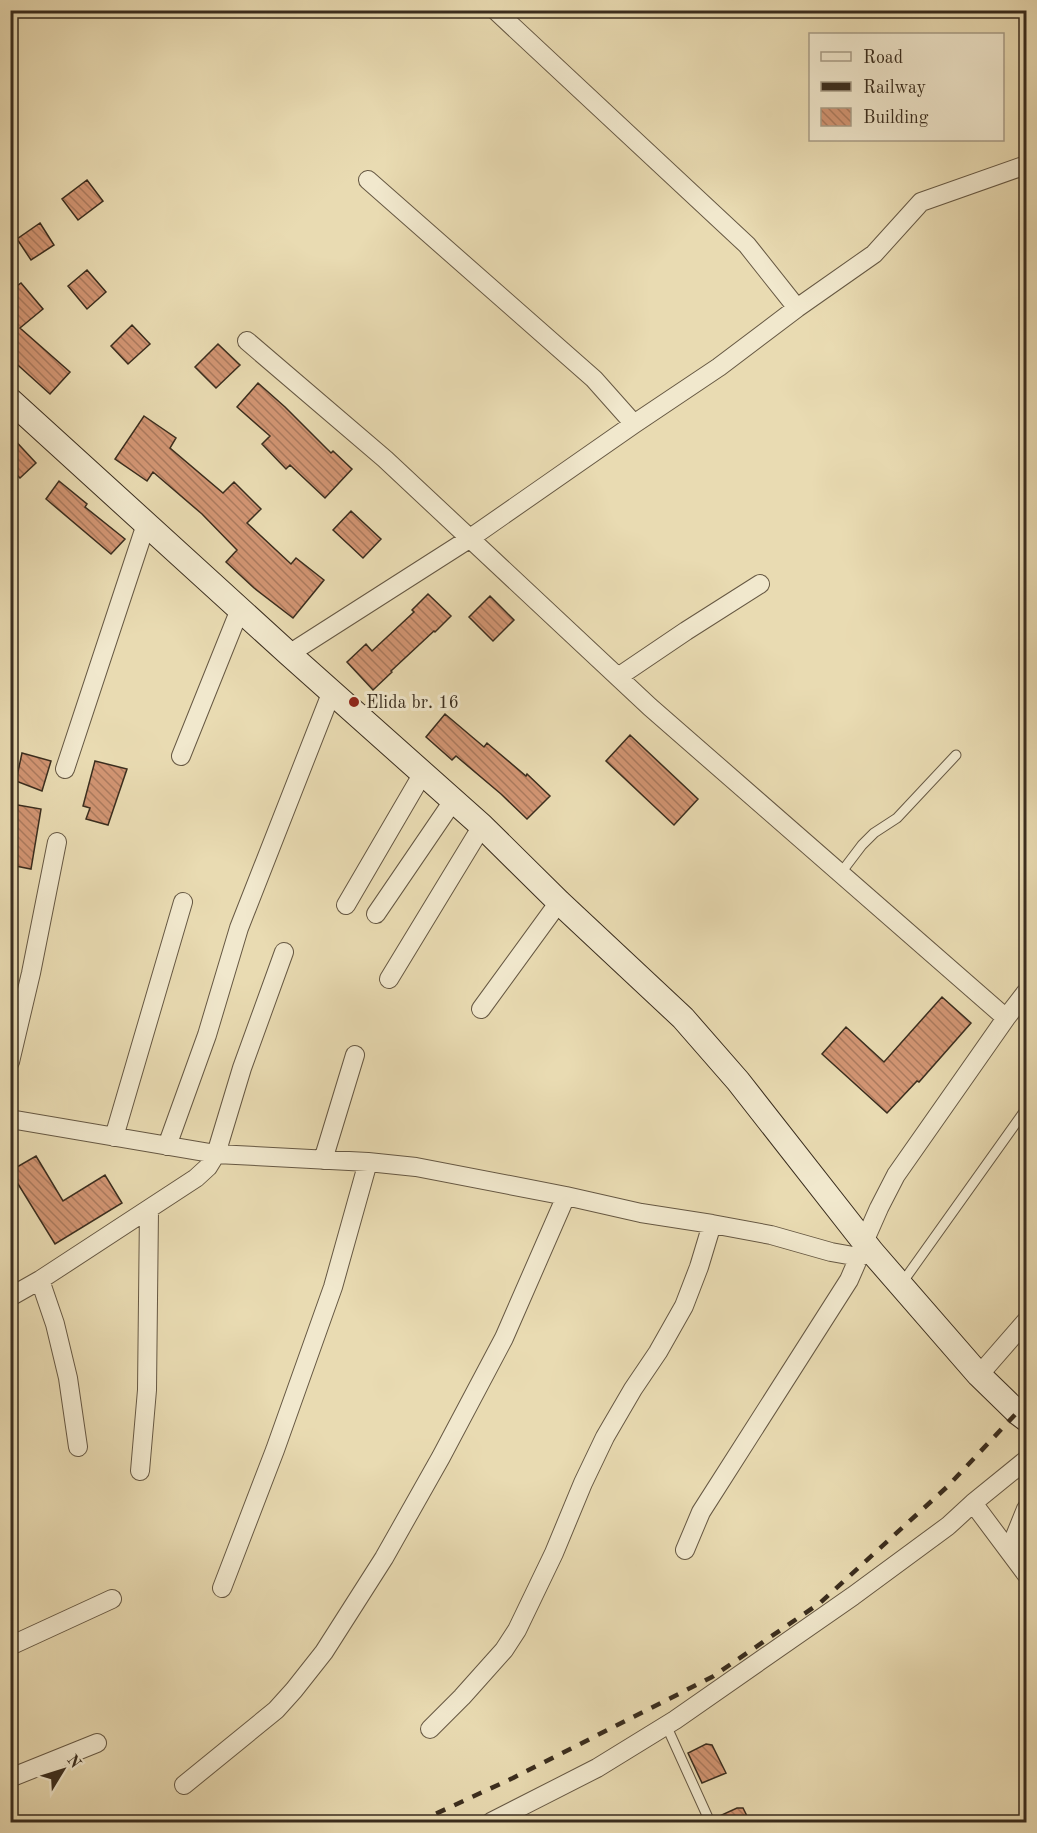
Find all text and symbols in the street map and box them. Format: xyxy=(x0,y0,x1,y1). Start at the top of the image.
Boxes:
legend xyxy=(809,33,1004,141)
text: Road xyxy=(863,49,903,67)
text: Railway xyxy=(863,79,926,97)
text: Building xyxy=(863,109,929,127)
place label: Elida br. 16 xyxy=(366,694,459,712)
marker: Elida br. 16 xyxy=(347,695,361,709)
north arrow xyxy=(33,1740,93,1800)
text: N xyxy=(63,1752,84,1772)

